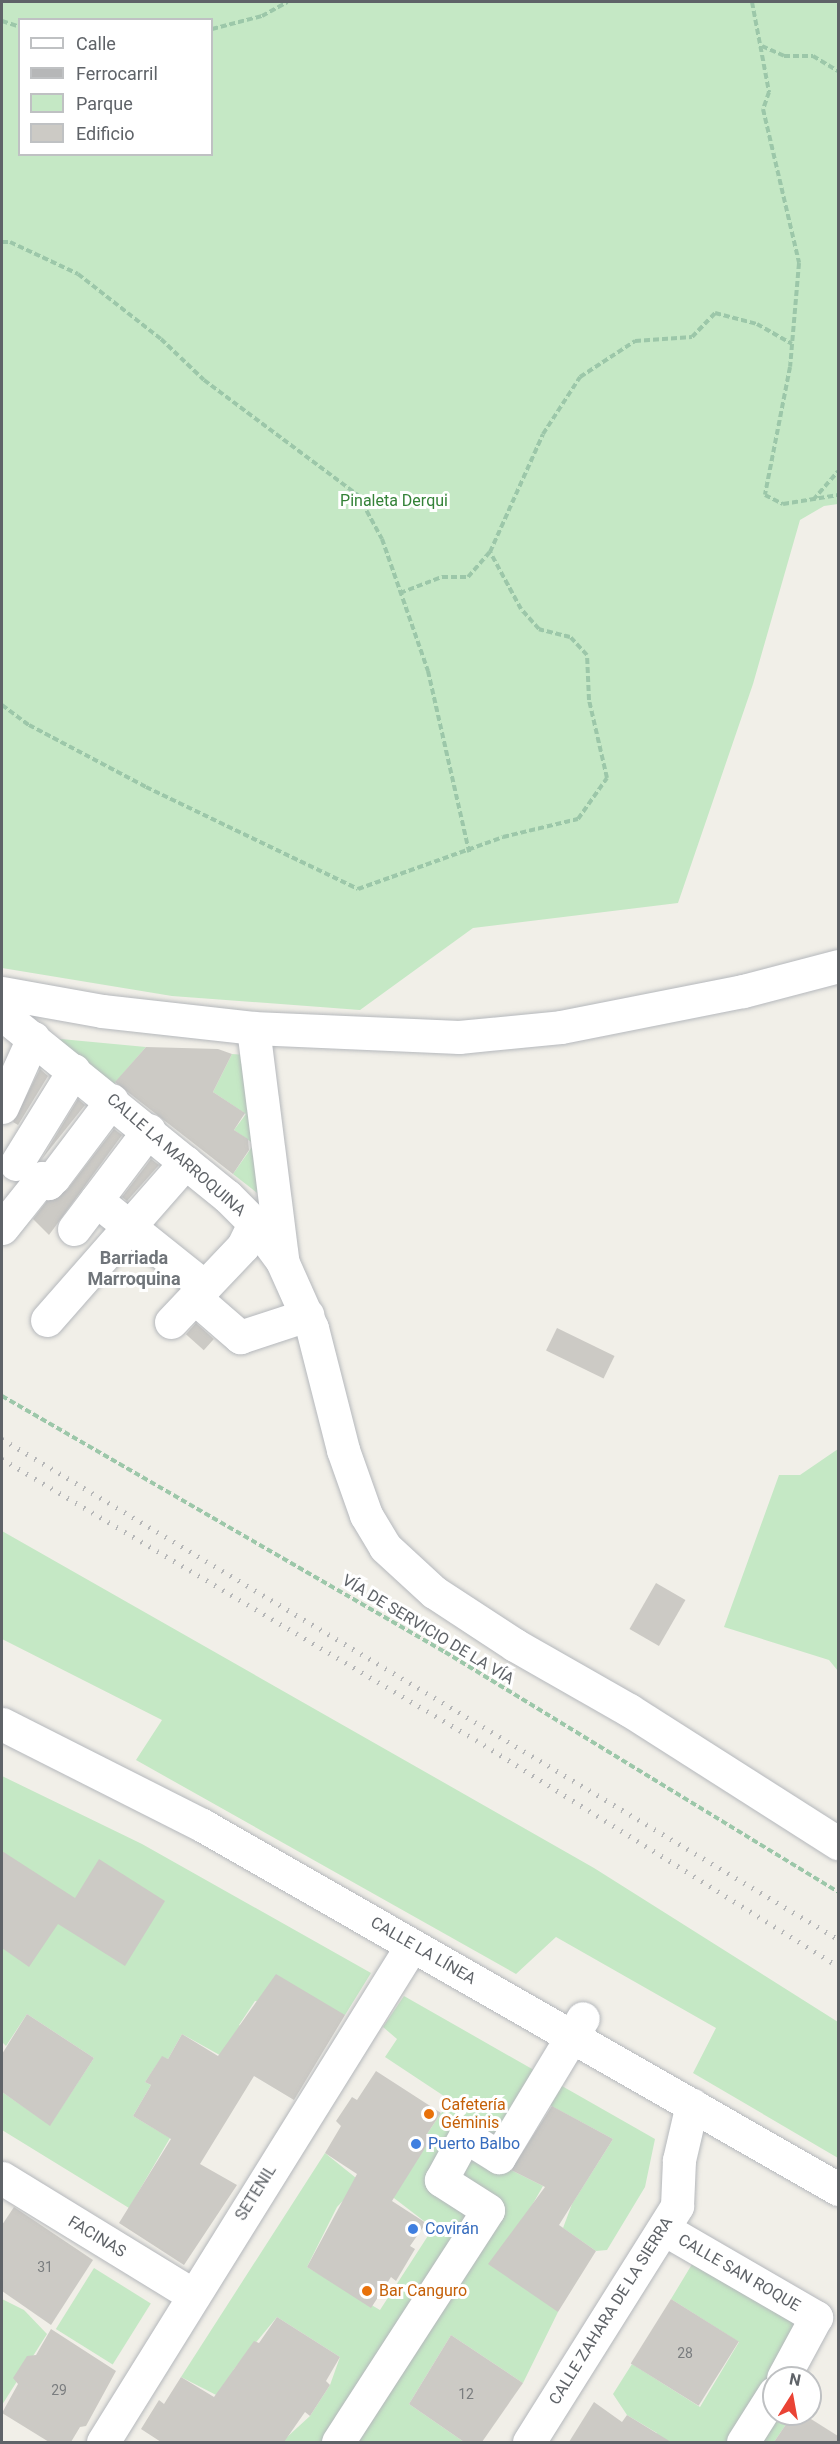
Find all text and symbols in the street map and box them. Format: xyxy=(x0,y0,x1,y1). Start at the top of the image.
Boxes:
legend xyxy=(18,18,213,156)
text: Calle xyxy=(76,33,116,54)
text: Ferrocarril xyxy=(76,63,158,84)
text: Parque xyxy=(76,93,133,114)
text: Edificio xyxy=(76,123,135,144)
park label: Pinaleta Derqui xyxy=(340,491,448,511)
street label: CALLE LA MARROQUINA xyxy=(103,1090,249,1220)
district label: Barriada Marroquina xyxy=(87,1248,181,1290)
street label: VÍA DE SERVICIO DE LA VÍA xyxy=(339,1571,517,1689)
street label: CALLE LA LÍNEA xyxy=(367,1913,479,1989)
place label: Cafetería Géminis xyxy=(441,2095,506,2133)
marker: Cafetería Géminis xyxy=(422,2107,436,2121)
place label: Puerto Balbo xyxy=(428,2134,520,2154)
marker: Puerto Balbo xyxy=(409,2137,423,2151)
street label: SETENIL xyxy=(231,2162,281,2224)
street label: FACINAS xyxy=(65,2212,129,2262)
street label: CALLE ZAHARA DE LA SIERRA xyxy=(545,2214,677,2408)
place label: Covirán xyxy=(425,2219,479,2239)
marker: Covirán xyxy=(406,2222,420,2236)
street label: CALLE SAN ROQUE xyxy=(675,2230,803,2316)
house number: 31 xyxy=(37,2259,53,2275)
place label: Bar Canguro xyxy=(379,2281,467,2301)
marker: Bar Canguro xyxy=(360,2284,374,2298)
house number: 28 xyxy=(677,2345,693,2361)
north arrow xyxy=(762,2366,822,2426)
text: N xyxy=(788,2369,802,2390)
house number: 29 xyxy=(51,2382,67,2398)
house number: 12 xyxy=(458,2386,474,2402)

